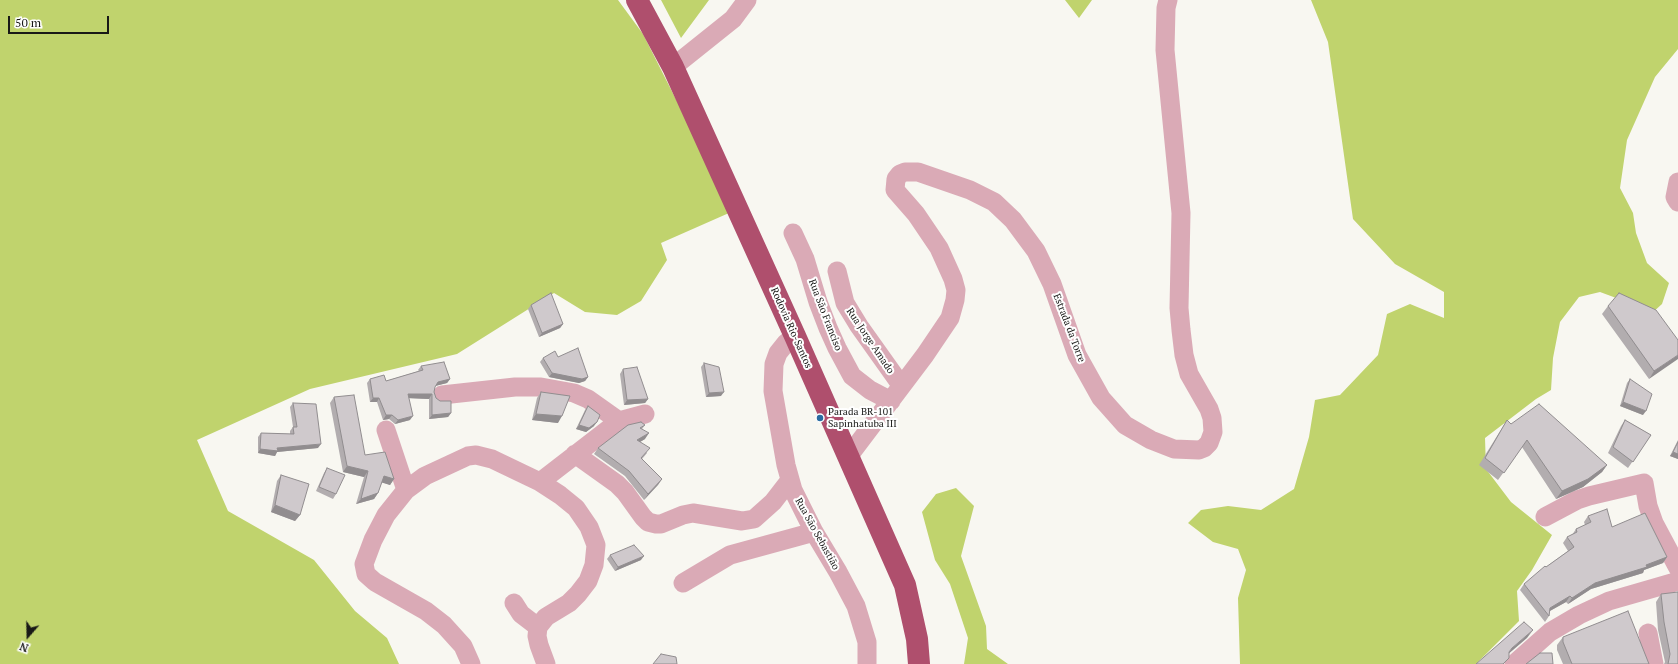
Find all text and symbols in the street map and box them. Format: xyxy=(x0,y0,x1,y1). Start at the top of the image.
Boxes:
scale bar xyxy=(10,8,111,34)
text: 50 m xyxy=(15,15,41,30)
street label: Rua São Franciso xyxy=(806,277,844,353)
street label: Rodovia Rio-Santos xyxy=(768,286,814,370)
street label: Estrada da Torre xyxy=(1050,292,1088,364)
street label: Rua Jorge Amado xyxy=(844,306,896,376)
place label: Parada BR-101 Sapinhatuba III xyxy=(828,406,897,430)
marker: Parada BR-101 Sapinhatuba III xyxy=(815,413,825,423)
street label: Rua São Sebastião xyxy=(792,496,842,572)
north arrow xyxy=(8,616,48,656)
text: N xyxy=(18,639,30,655)

